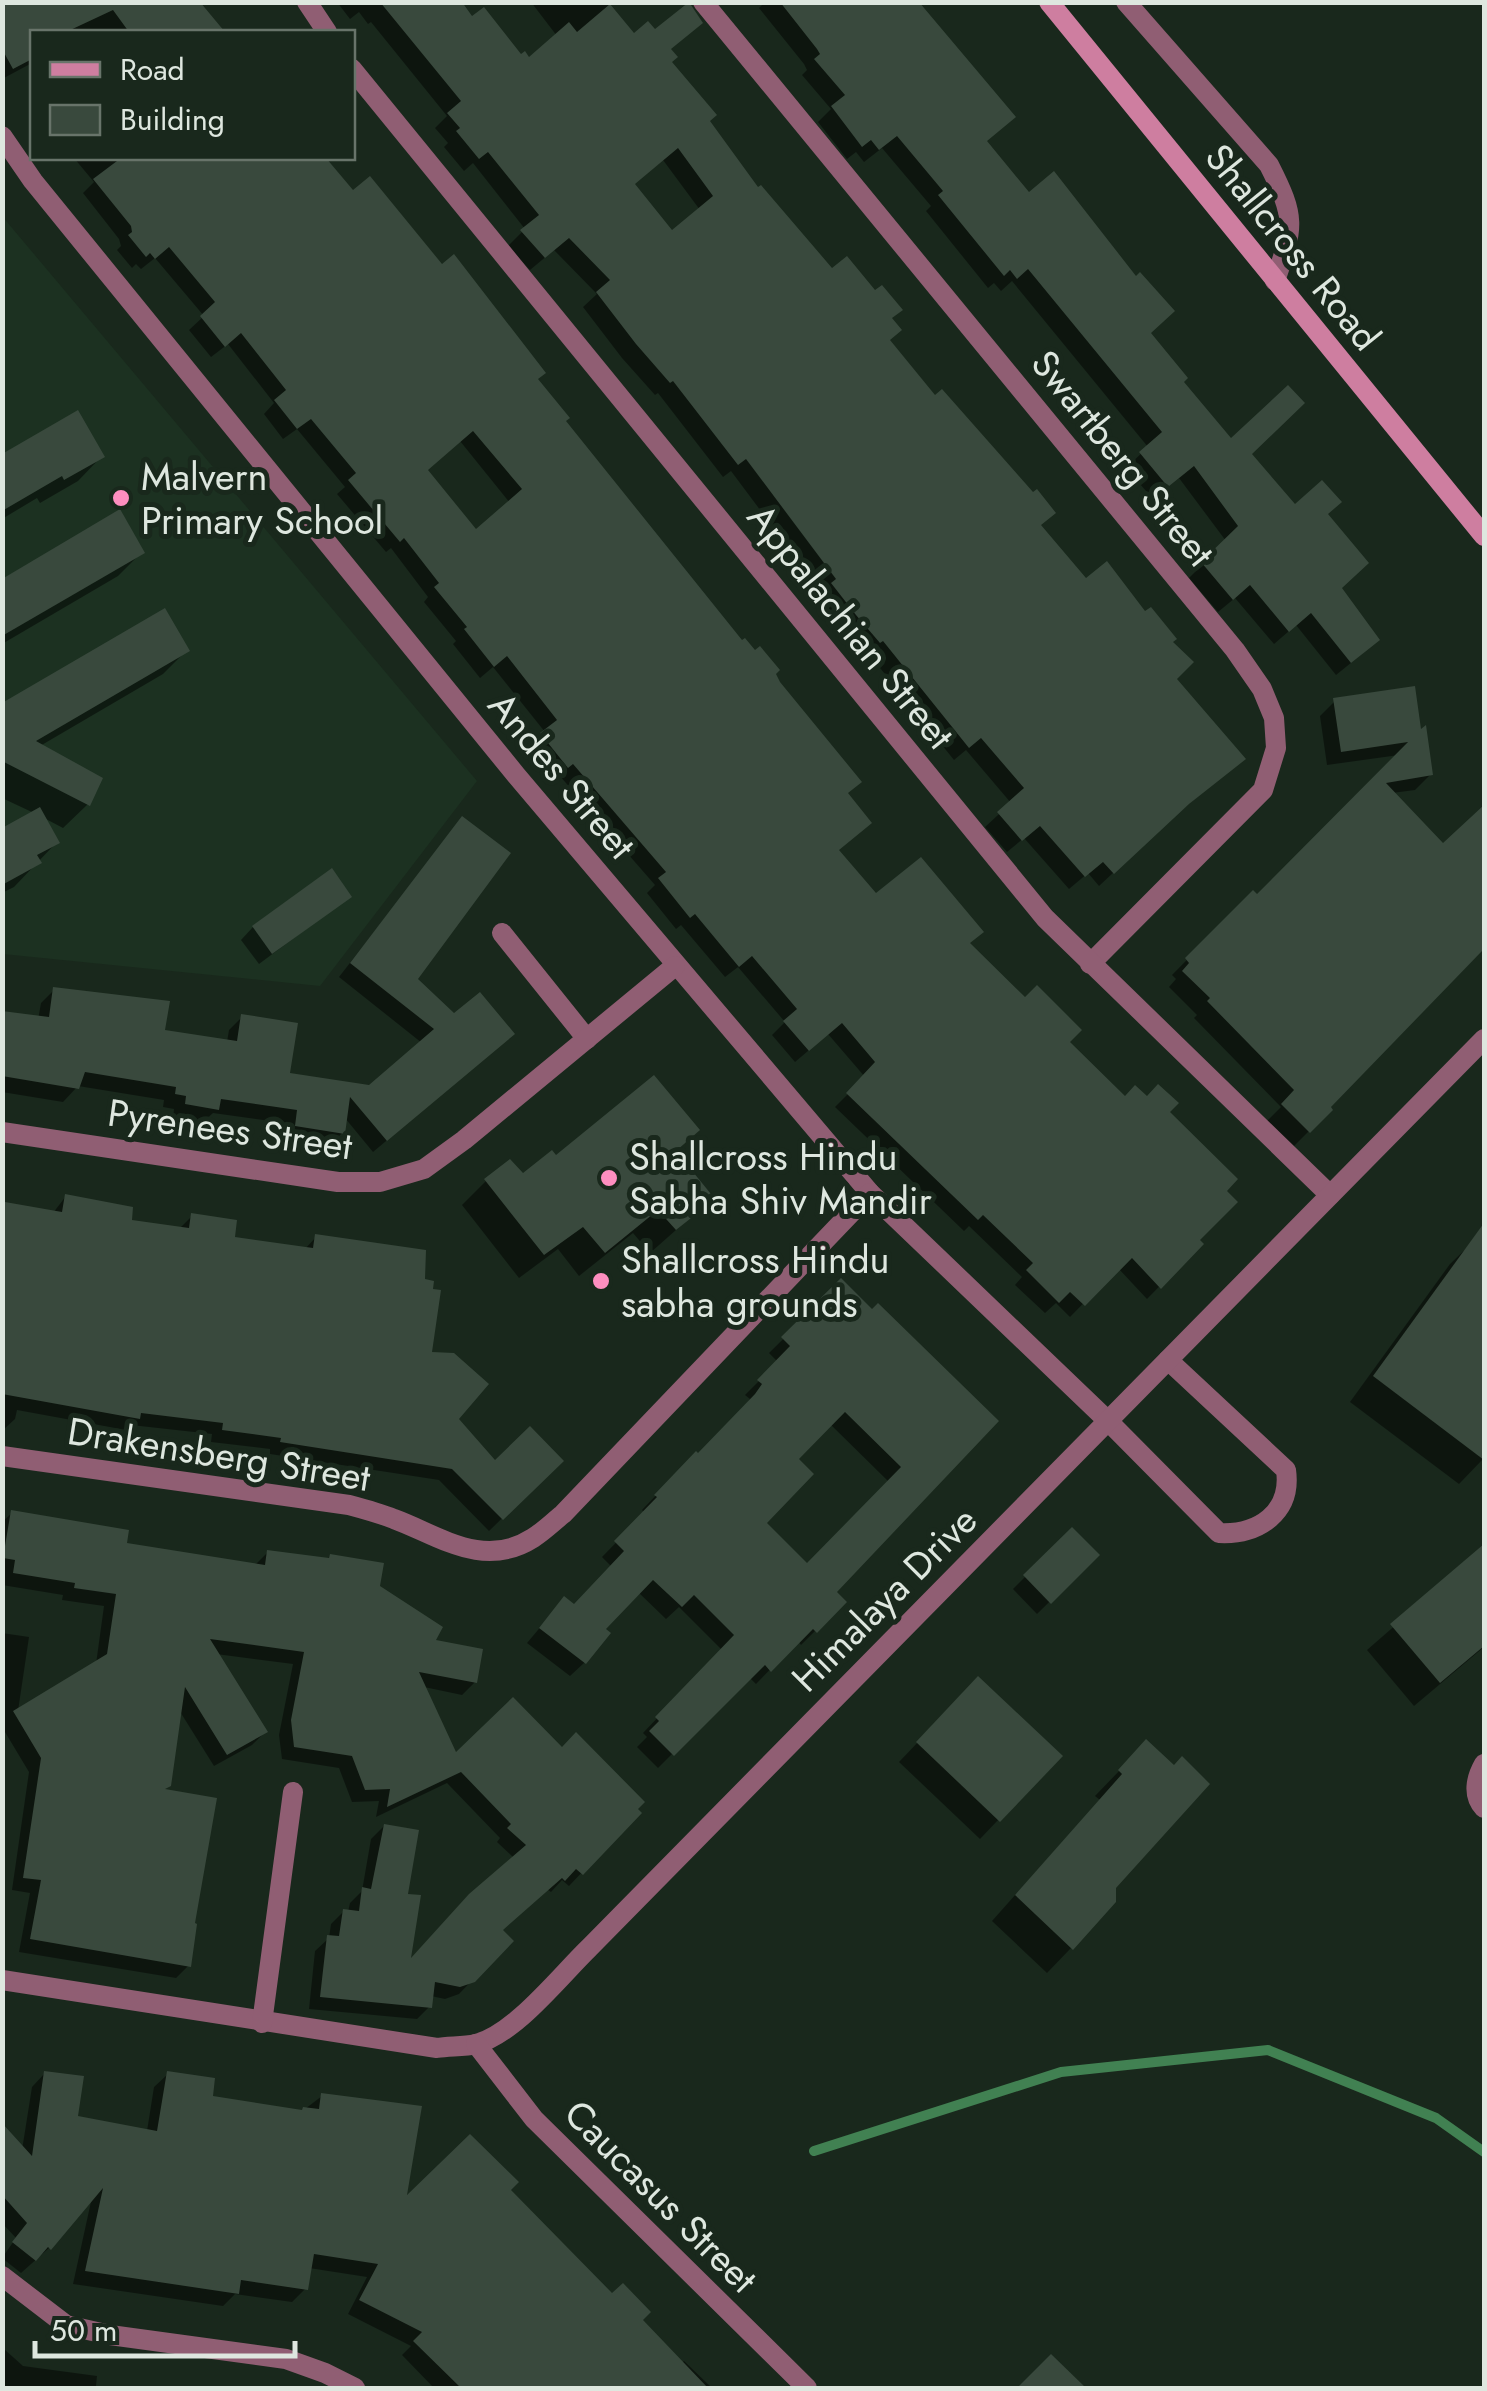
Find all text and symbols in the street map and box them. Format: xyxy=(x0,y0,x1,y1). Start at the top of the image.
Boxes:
legend xyxy=(30,30,355,160)
text: Road xyxy=(120,48,185,91)
text: Building xyxy=(120,98,225,141)
street label: Shallcross Road xyxy=(1192,132,1394,362)
street label: Swartberg Street xyxy=(1018,338,1228,578)
place label: Malvern Primary School xyxy=(141,449,383,548)
marker: Malvern Primary School xyxy=(110,487,132,509)
street label: Appalachian Street xyxy=(735,491,967,761)
street label: Andes Street xyxy=(475,679,649,871)
street label: Pyrenees Street xyxy=(104,1085,356,1173)
place label: Shallcross Hindu Sabha Shiv Mandir xyxy=(629,1129,932,1228)
marker: Shallcross Hindu Sabha Shiv Mandir xyxy=(598,1167,620,1189)
place label: Shallcross Hindu sabha grounds xyxy=(621,1232,890,1331)
marker: Shallcross Hindu sabha grounds xyxy=(590,1270,612,1292)
street label: Drakensberg Street xyxy=(64,1403,374,1505)
street label: Himalaya Drive xyxy=(779,1494,989,1704)
street label: Caucasus Street xyxy=(552,2087,770,2305)
scale bar xyxy=(35,2296,295,2358)
text: 50 m xyxy=(50,2309,117,2352)

